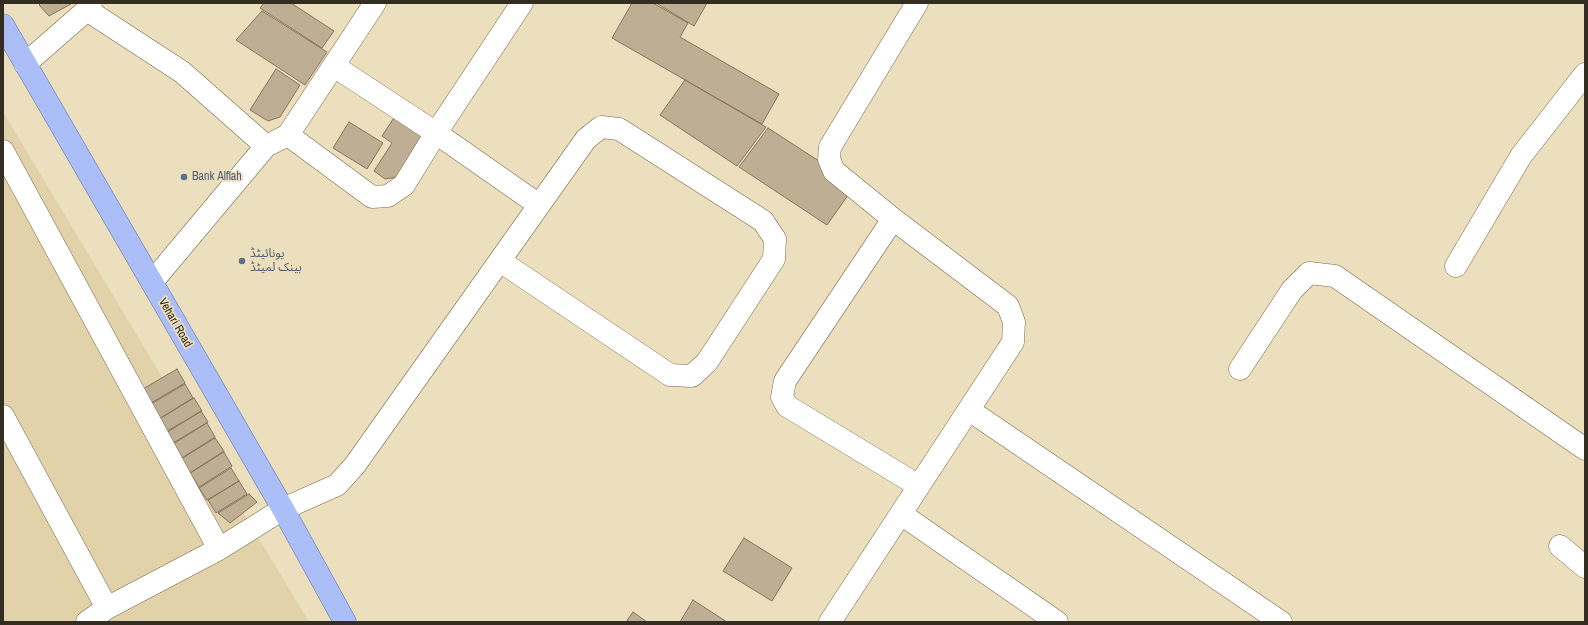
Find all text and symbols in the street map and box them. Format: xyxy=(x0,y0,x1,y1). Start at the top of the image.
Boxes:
place label: Bank Alflah xyxy=(192,170,242,184)
marker: Bank Alflah xyxy=(179,172,189,182)
place label: یونائیٹڈ بینک لمیٹڈ xyxy=(250,247,302,275)
marker: یونائیٹڈ بینک لمیٹڈ xyxy=(237,256,247,266)
street label: Vehari Road xyxy=(155,296,195,350)

